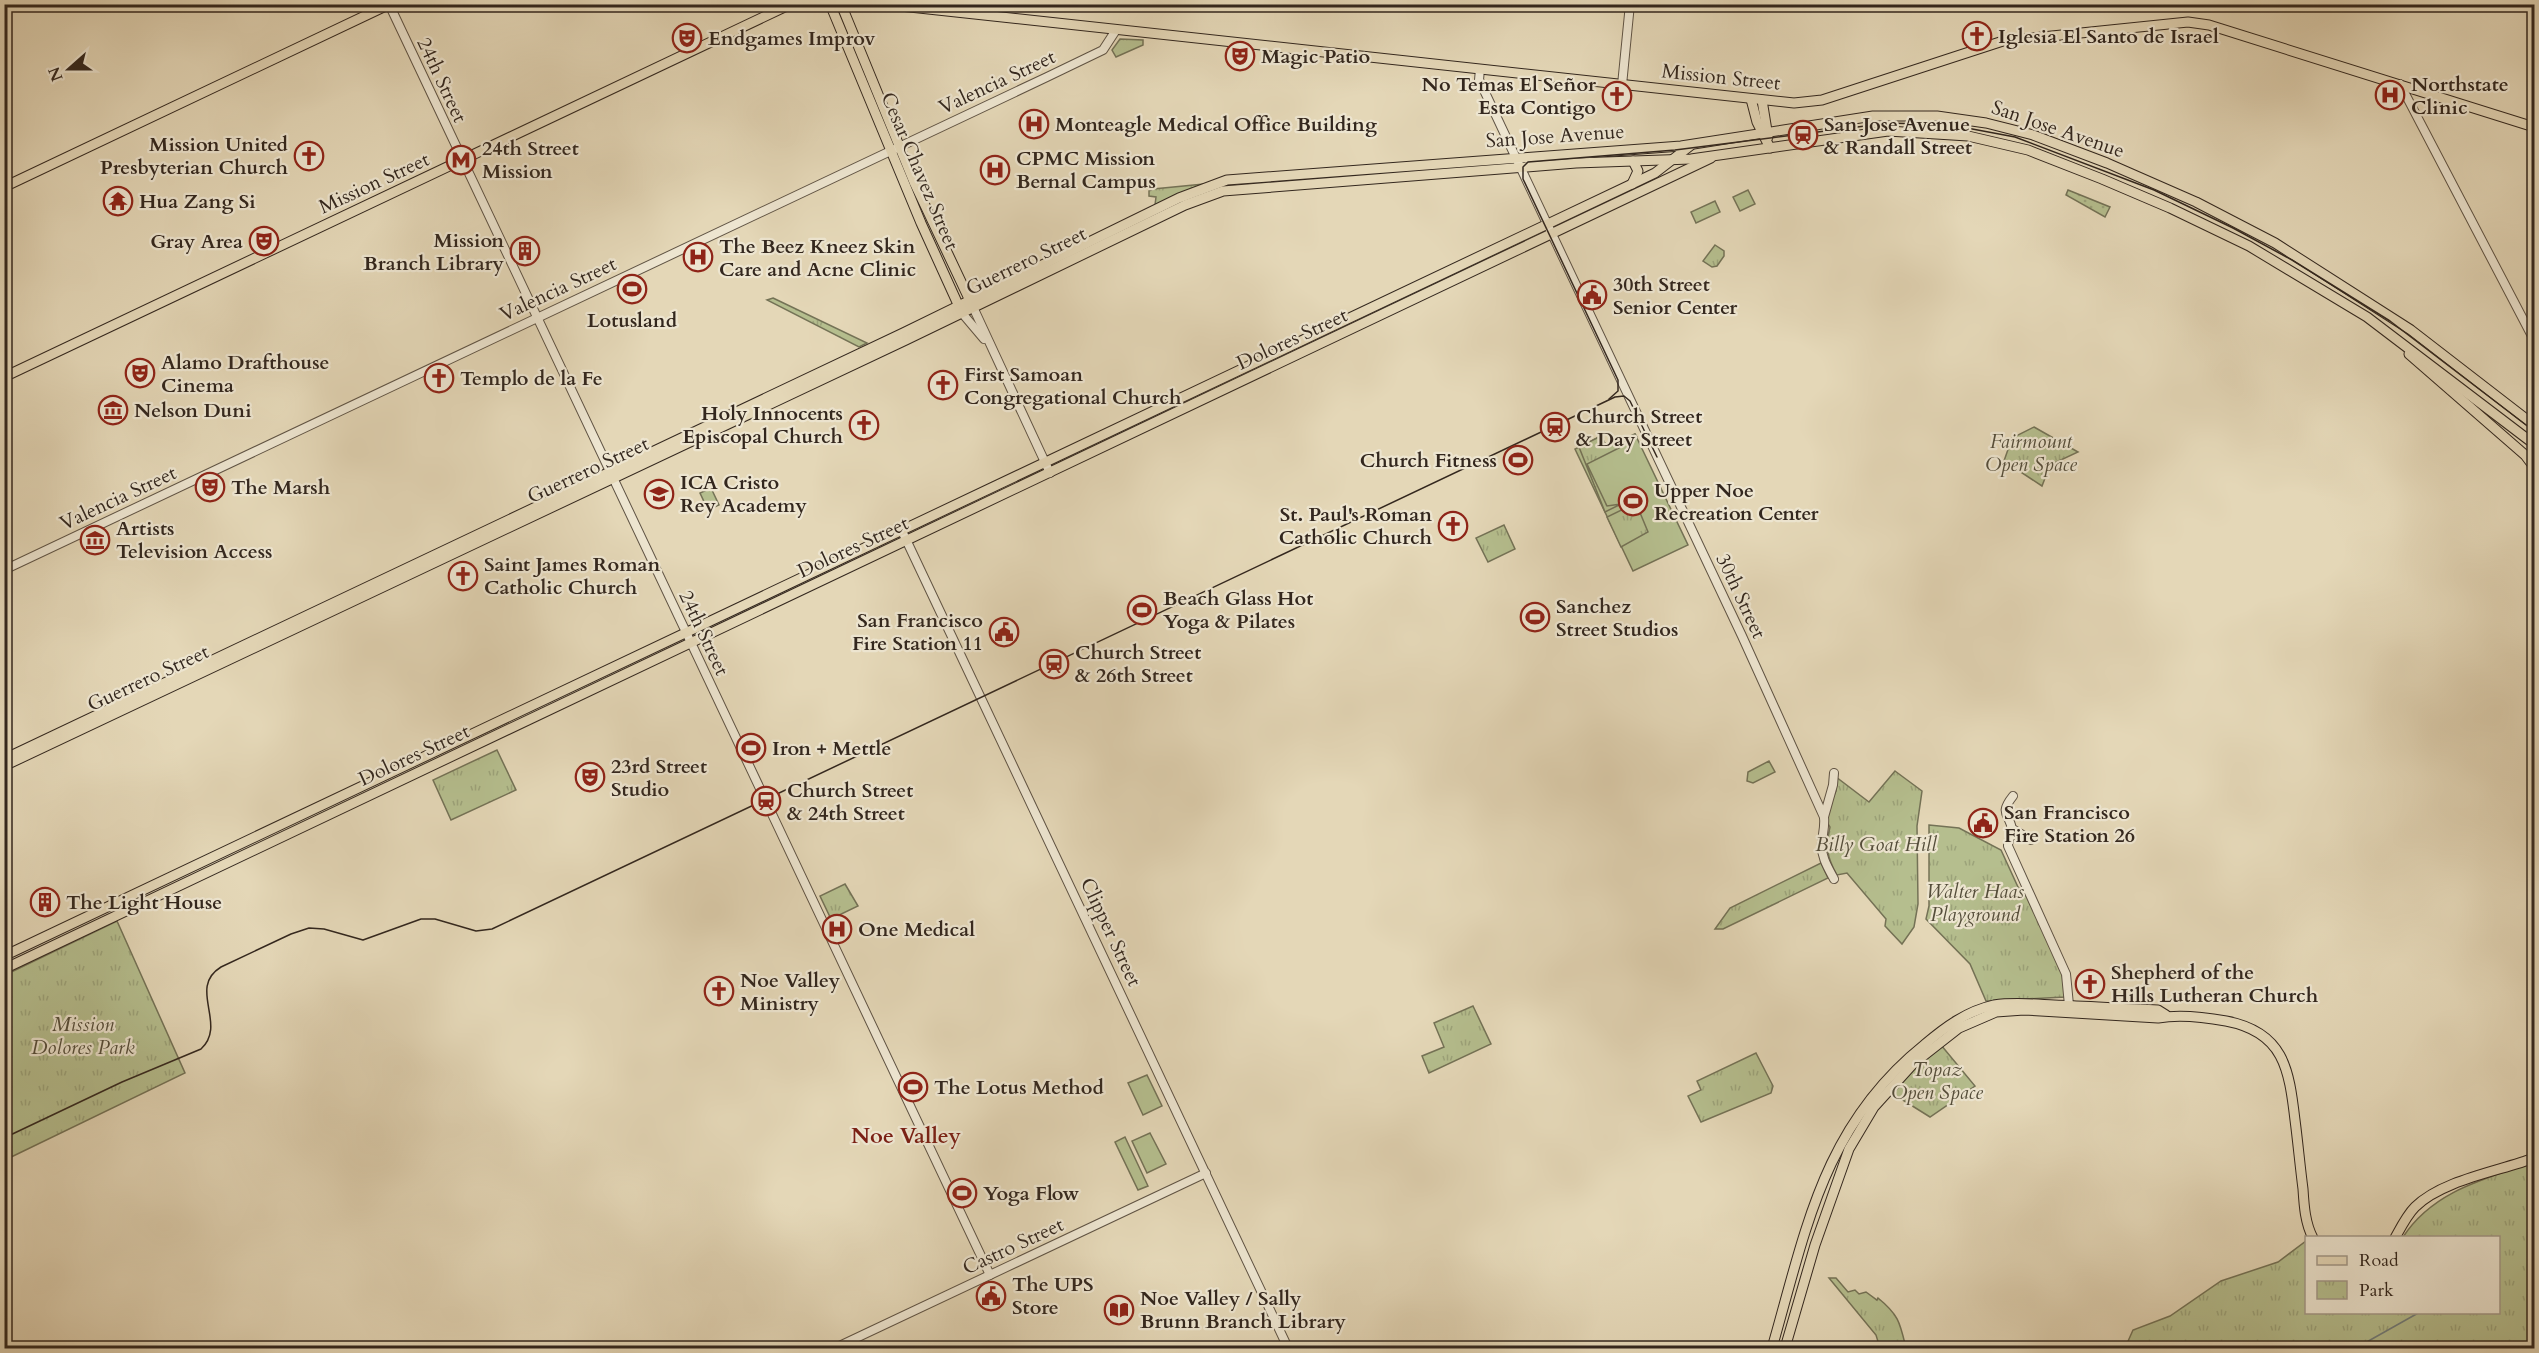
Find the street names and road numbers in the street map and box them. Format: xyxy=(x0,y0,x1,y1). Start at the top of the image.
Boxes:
street label: 24th Street xyxy=(410,33,474,128)
street label: Valencia Street xyxy=(934,43,1060,121)
street label: Mission Street xyxy=(1660,57,1782,97)
street label: Cesar Chavez Street xyxy=(875,88,966,255)
street label: San Jose Avenue xyxy=(1988,94,2128,164)
street label: San Jose Avenue xyxy=(1485,118,1625,154)
street label: Mission Street xyxy=(314,145,434,220)
street label: Guerrero Street xyxy=(961,220,1091,302)
street label: Valencia Street xyxy=(495,250,621,328)
street label: Dolores Street xyxy=(1232,301,1352,376)
street label: Guerrero Street xyxy=(523,430,654,510)
street label: Valencia Street xyxy=(55,459,181,537)
street label: Dolores Street xyxy=(793,509,913,584)
street label: 30th Street xyxy=(1709,549,1773,644)
street label: 24th Street xyxy=(672,586,736,681)
street label: Guerrero Street xyxy=(83,638,214,718)
street label: Dolores Street xyxy=(354,717,474,792)
street label: Clipper Street xyxy=(1074,873,1148,991)
street label: Castro Street xyxy=(958,1211,1069,1281)

